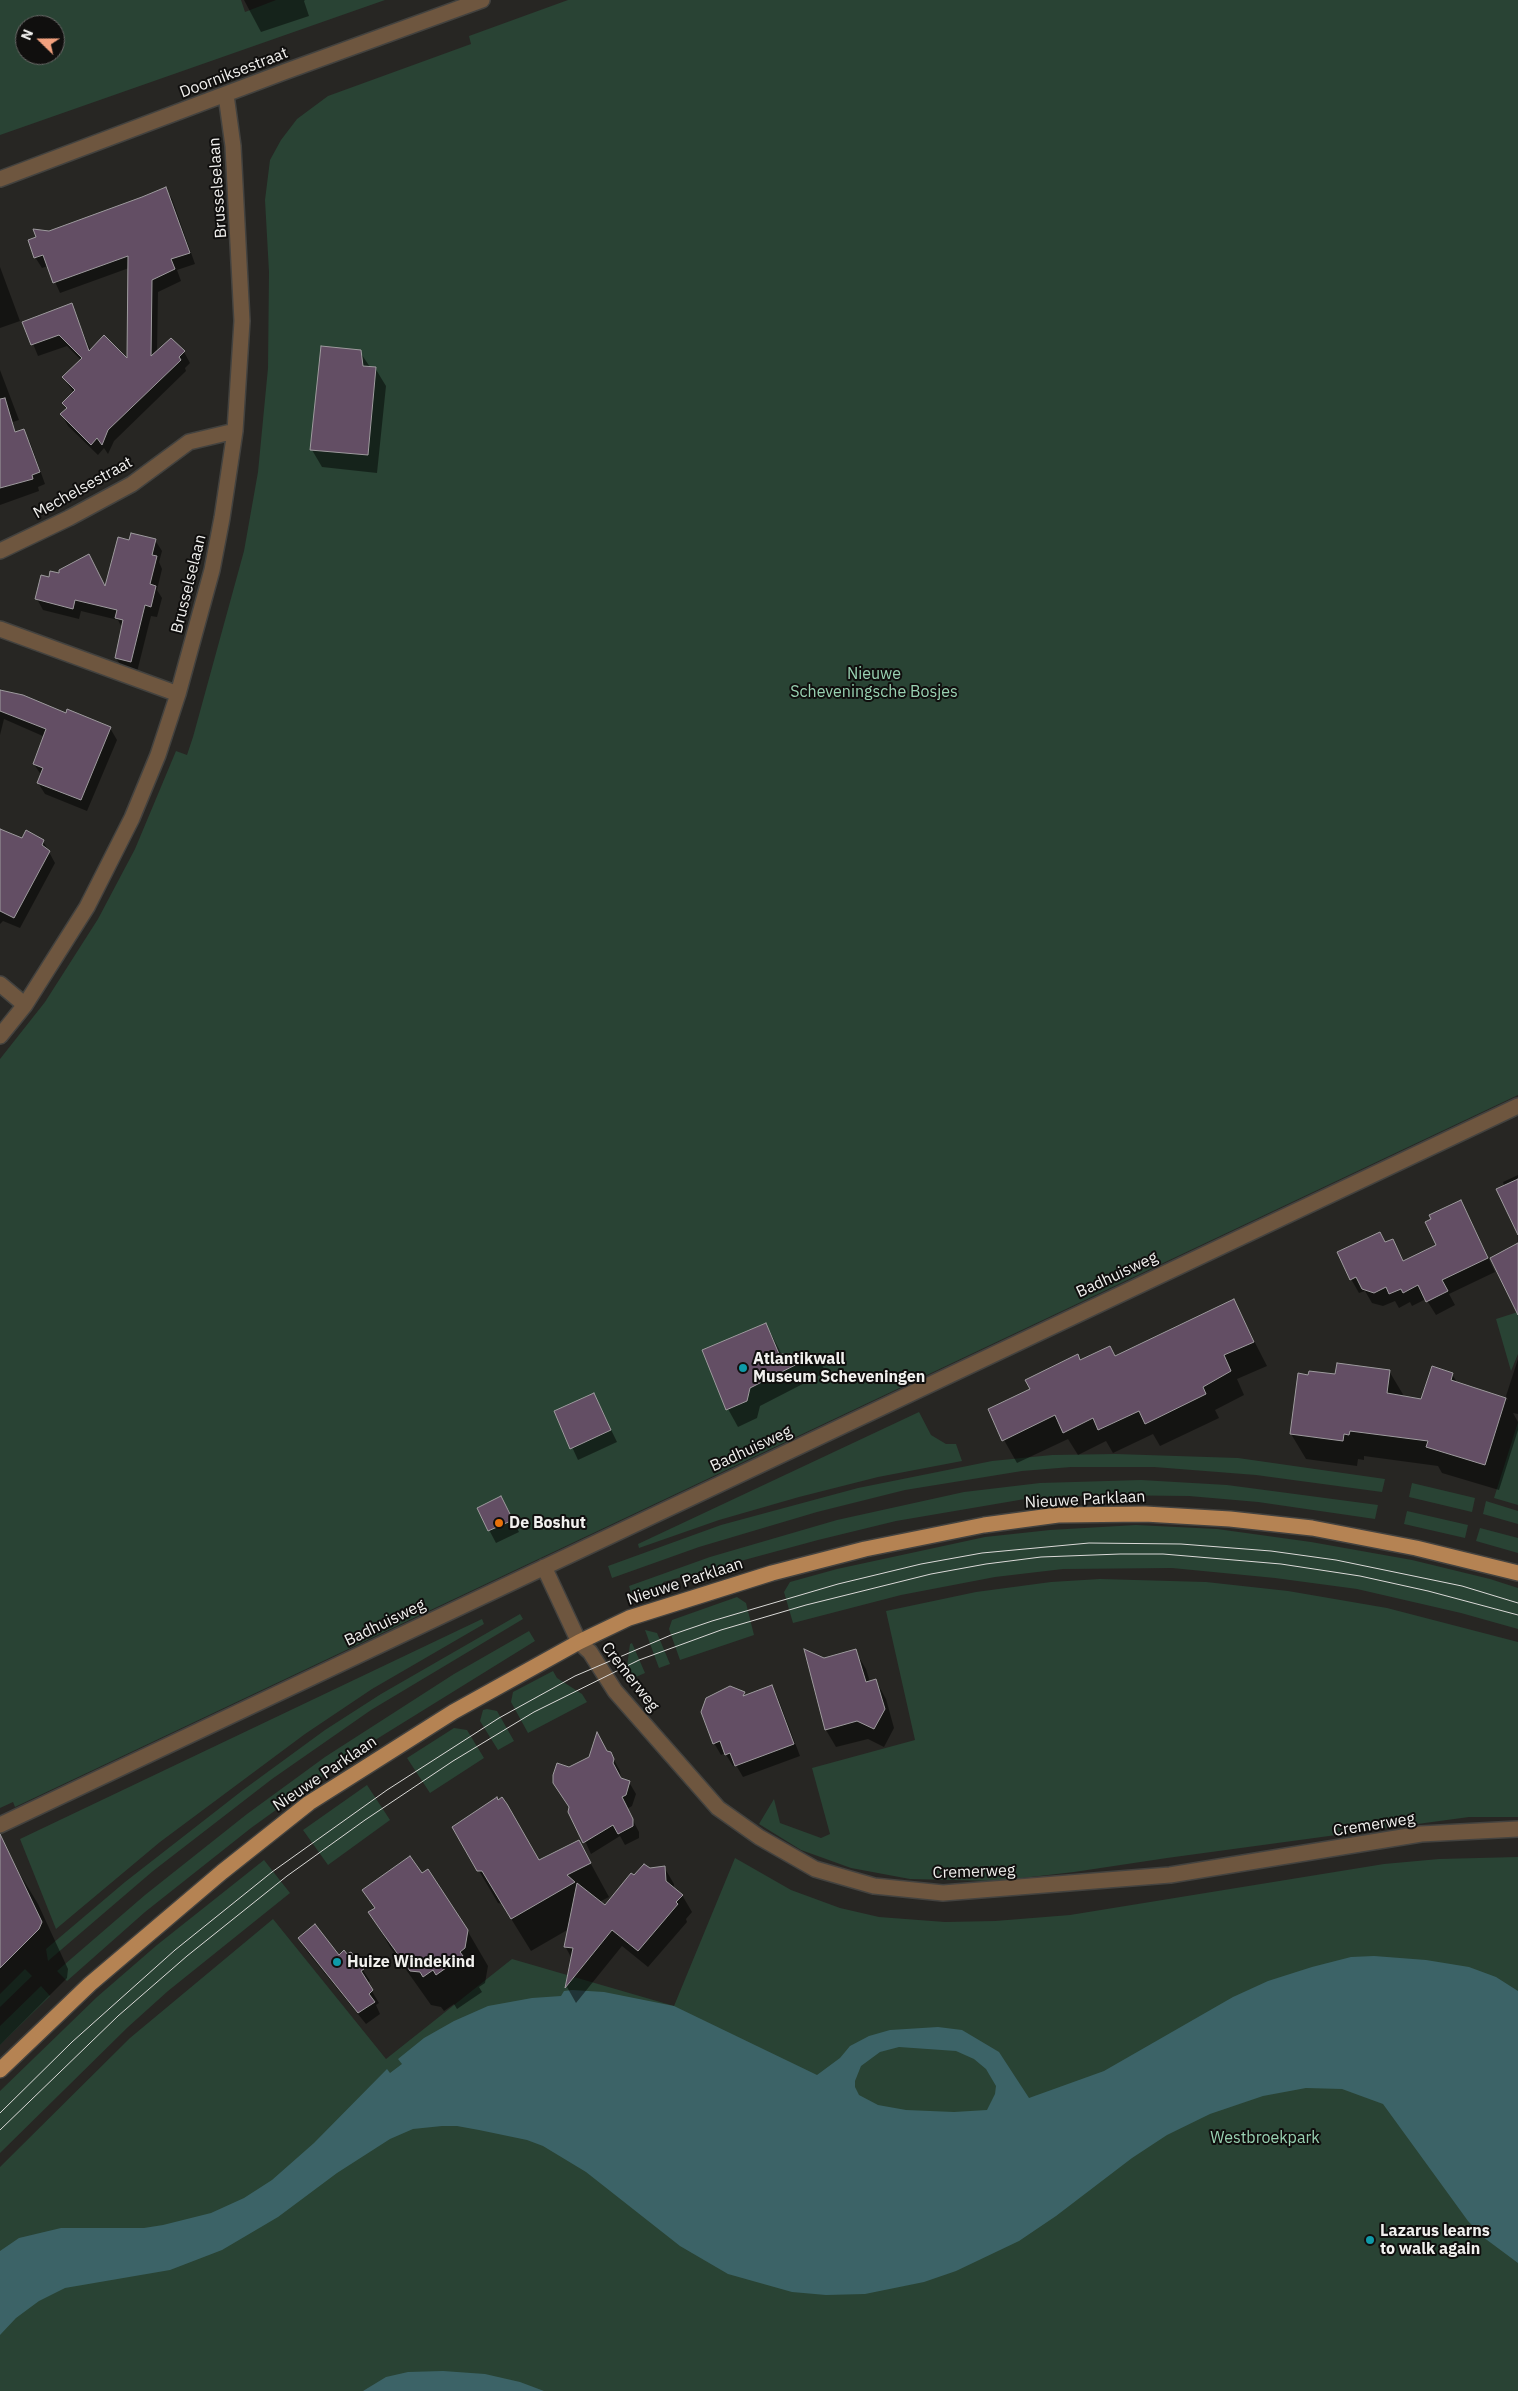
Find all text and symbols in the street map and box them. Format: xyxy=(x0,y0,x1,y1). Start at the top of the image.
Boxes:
north arrow xyxy=(15,15,65,65)
text: N xyxy=(17,27,37,43)
street label: Doorniksestraat xyxy=(177,44,291,102)
street label: Brusselselaan xyxy=(205,137,231,239)
street label: Mechelsestraat xyxy=(30,453,136,523)
street label: Brusselselaan xyxy=(167,533,211,635)
park label: Nieuwe Scheveningsche Bosjes xyxy=(790,664,958,702)
street label: Badhuisweg xyxy=(1073,1248,1161,1302)
place label: Atlantikwall Museum Scheveningen xyxy=(753,1349,925,1387)
marker: Atlantikwall Museum Scheveningen xyxy=(737,1362,749,1374)
street label: Badhuisweg xyxy=(707,1422,795,1476)
street label: Nieuwe Parklaan xyxy=(1024,1487,1146,1513)
place label: De Boshut xyxy=(509,1513,586,1533)
marker: De Boshut xyxy=(493,1517,505,1529)
street label: Nieuwe Parklaan xyxy=(625,1554,745,1610)
street label: Badhuisweg xyxy=(341,1595,429,1651)
street label: Cremerweg xyxy=(597,1639,663,1715)
street label: Nieuwe Parklaan xyxy=(270,1732,380,1816)
street label: Cremerweg xyxy=(1332,1809,1416,1841)
street label: Cremerweg xyxy=(932,1861,1016,1883)
place label: Huize Windekind xyxy=(347,1952,475,1972)
marker: Huize Windekind xyxy=(331,1956,343,1968)
park label: Westbroekpark xyxy=(1210,2128,1320,2148)
place label: Lazarus learns to walk again xyxy=(1380,2221,1490,2259)
marker: Lazarus learns to walk again xyxy=(1364,2234,1376,2246)

